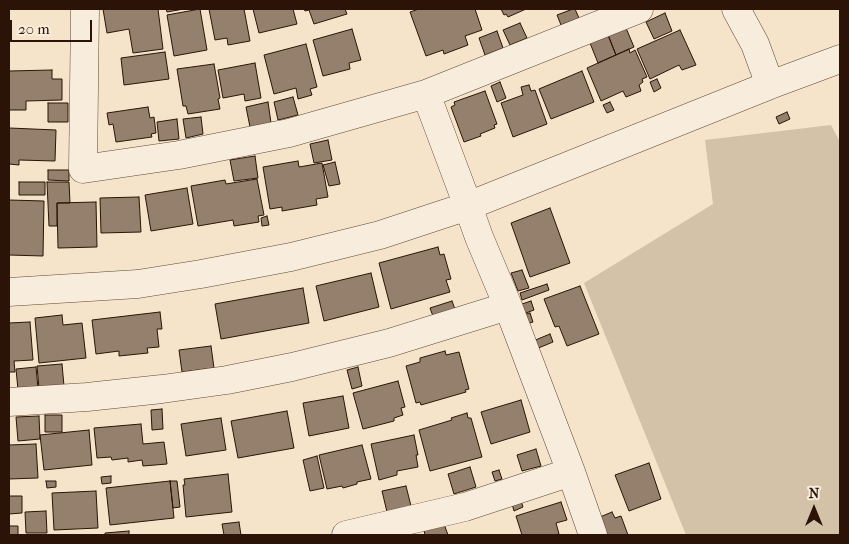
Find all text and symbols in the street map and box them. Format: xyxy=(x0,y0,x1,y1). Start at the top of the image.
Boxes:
scale bar xyxy=(12,10,95,42)
text: 20 m xyxy=(18,20,50,38)
north arrow xyxy=(789,484,839,534)
text: N xyxy=(809,485,819,502)

